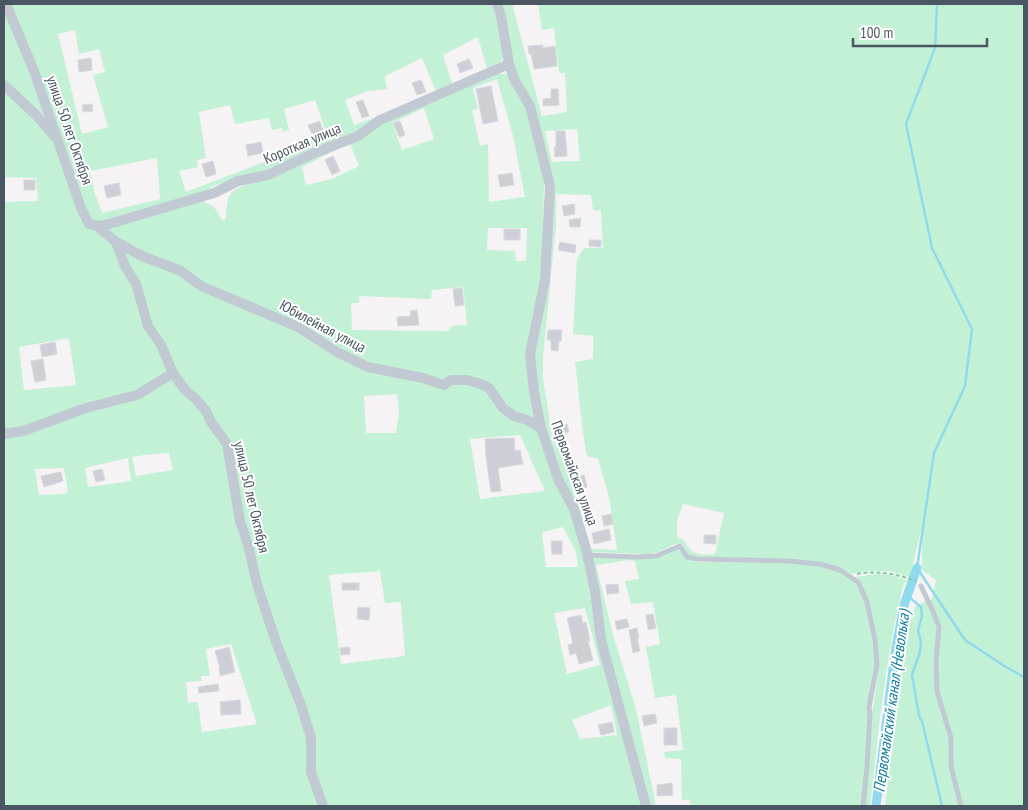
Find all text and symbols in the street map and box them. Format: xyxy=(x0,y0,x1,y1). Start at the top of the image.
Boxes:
scale bar xyxy=(853,15,987,47)
text: 100 m xyxy=(860,23,893,42)
street label: улица 50 лет Октября xyxy=(42,73,98,187)
street label: Короткая улица xyxy=(260,118,344,168)
street label: Юбилейная улица xyxy=(277,295,369,357)
street label: Первомайская улица xyxy=(547,418,603,528)
street label: улица 50 лет Октября xyxy=(230,439,274,555)
water label: Первомайский канал (Неволька) xyxy=(868,607,914,793)

